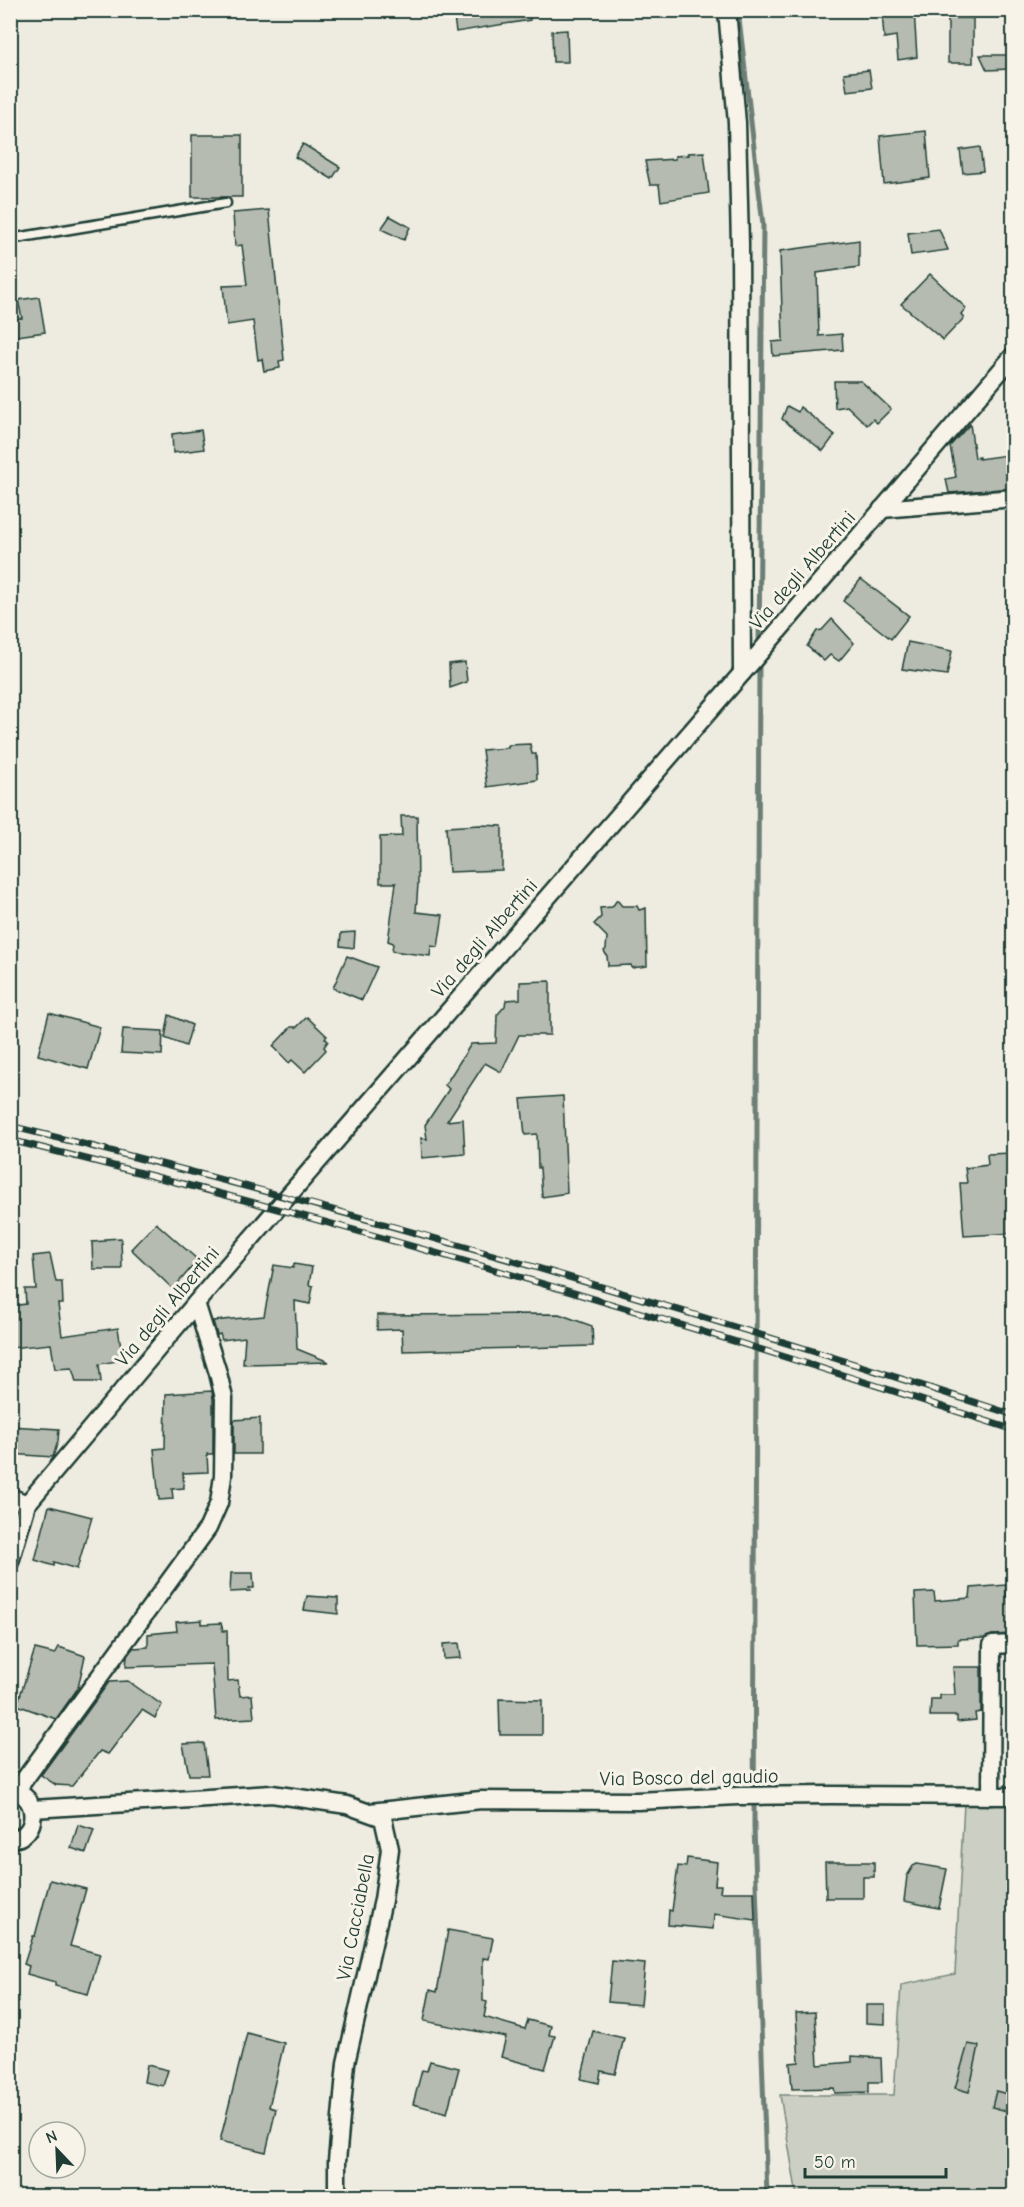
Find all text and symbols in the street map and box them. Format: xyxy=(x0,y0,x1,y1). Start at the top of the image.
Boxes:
street label: Via degli Albertini xyxy=(745,506,860,634)
street label: Via degli Albertini xyxy=(427,874,542,1002)
street label: Via degli Albertini xyxy=(110,1242,224,1371)
street label: Via Bosco del gaudio xyxy=(599,1764,779,1791)
street label: Via Cacciabella xyxy=(332,1852,379,1983)
north arrow xyxy=(27,2120,87,2180)
text: N xyxy=(43,2127,60,2147)
scale bar xyxy=(805,2141,946,2179)
text: 50 m xyxy=(814,2152,856,2173)

